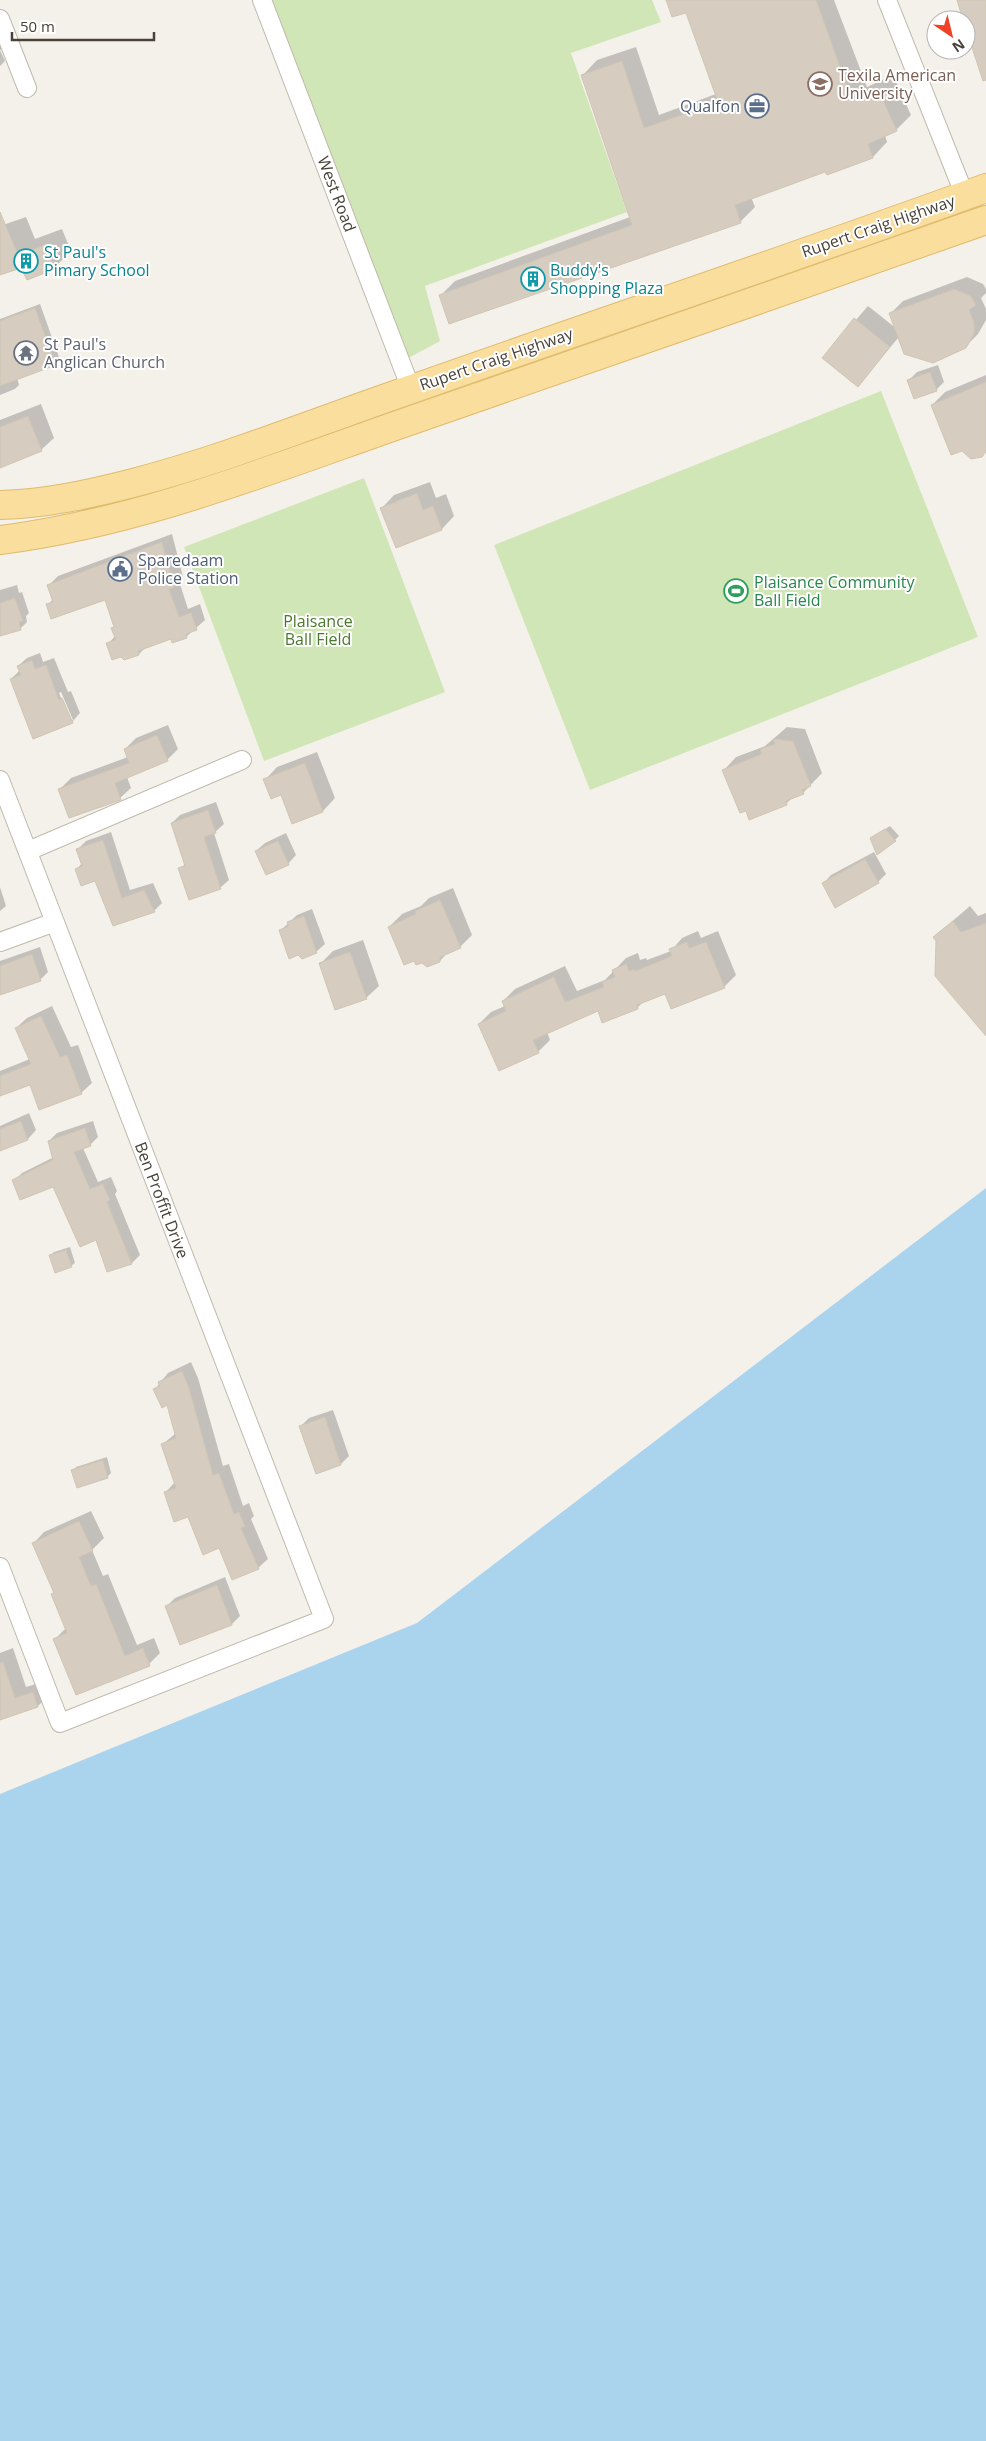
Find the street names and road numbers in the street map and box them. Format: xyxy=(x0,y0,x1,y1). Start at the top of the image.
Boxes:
street label: West Road xyxy=(312,153,362,235)
street label: Rupert Craig Highway xyxy=(798,189,959,263)
street label: Rupert Craig Highway xyxy=(416,322,577,396)
street label: Ben Proffit Drive xyxy=(130,1139,194,1261)

